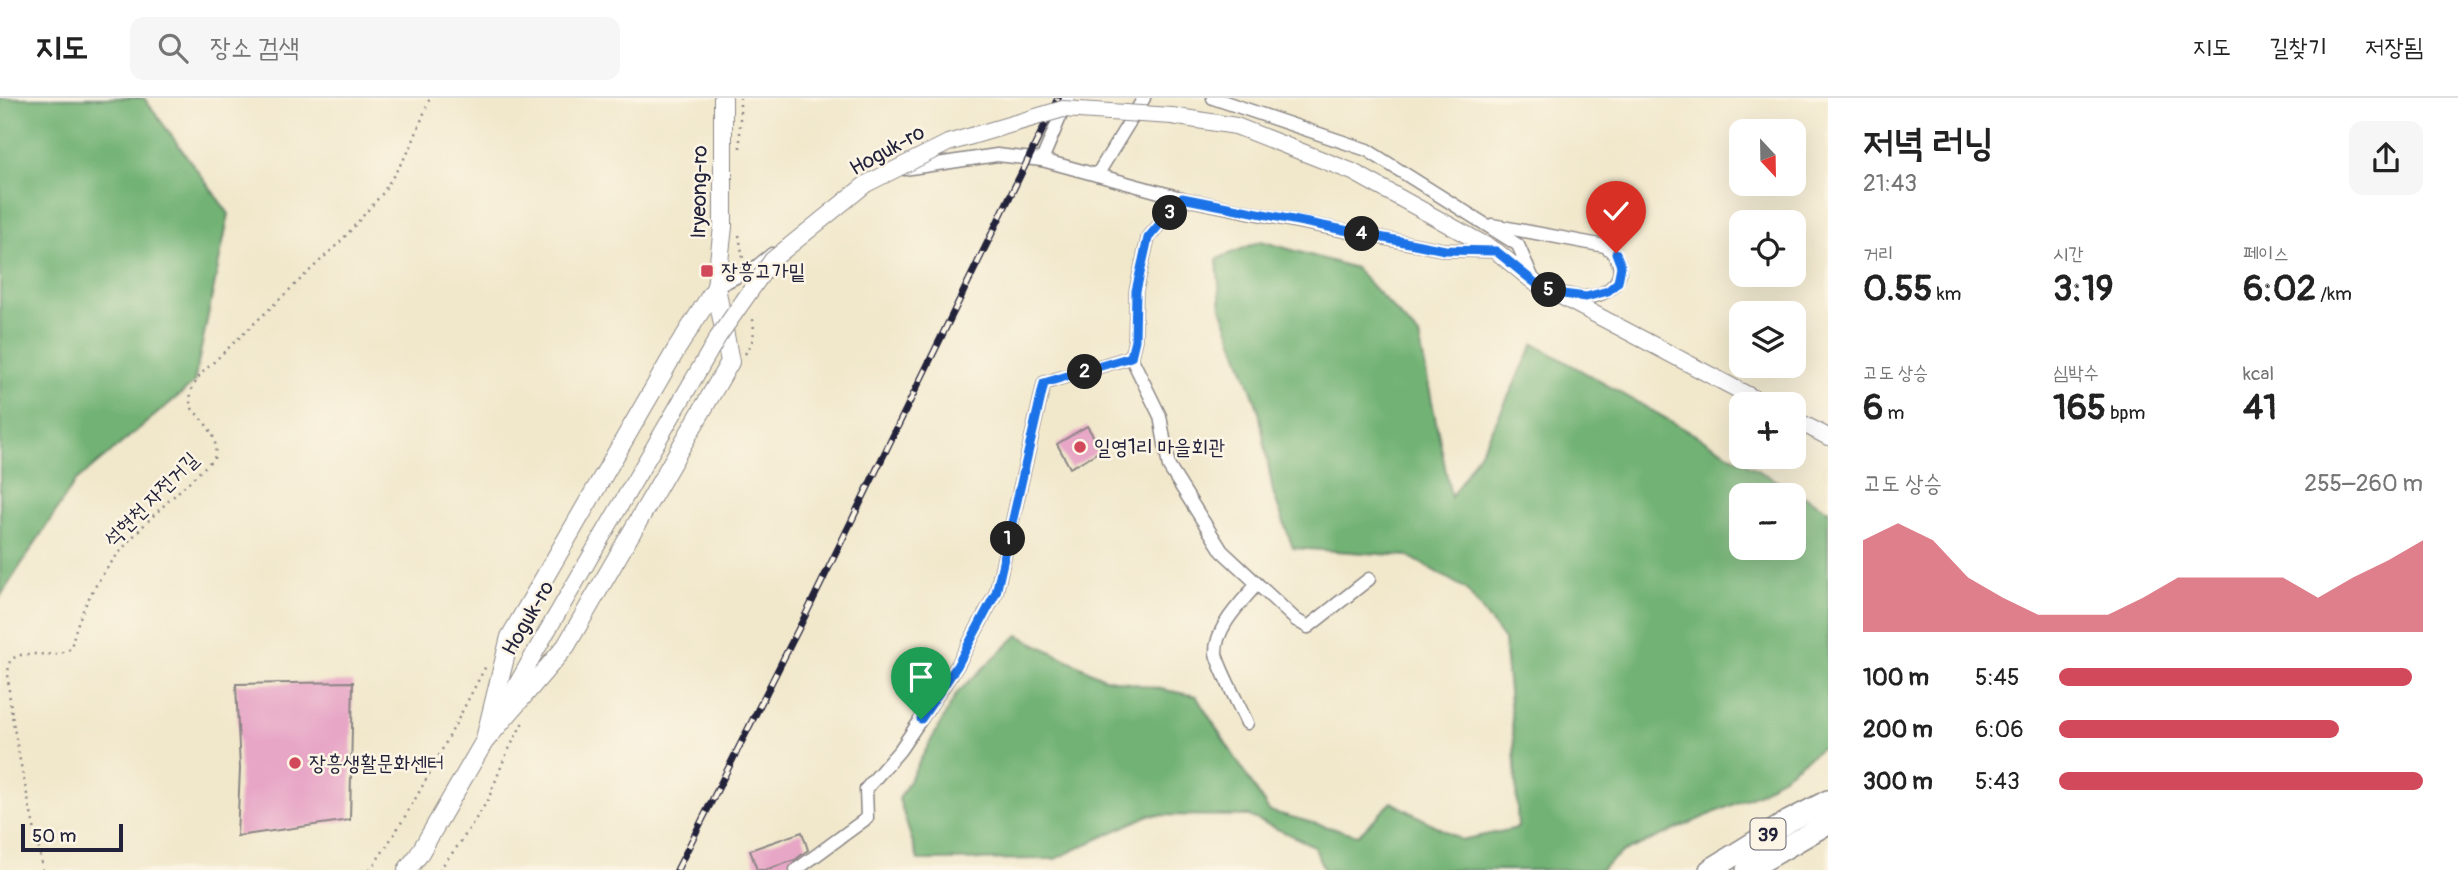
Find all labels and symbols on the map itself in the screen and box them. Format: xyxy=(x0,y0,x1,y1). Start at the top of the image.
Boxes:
street label: Hoguk-ro xyxy=(845,119,930,182)
north arrow xyxy=(1729,119,1806,196)
street label: Iryeong-ro xyxy=(685,145,714,239)
pin xyxy=(1586,181,1646,253)
pin: 3 xyxy=(1152,195,1188,230)
pin: 4 xyxy=(1344,216,1380,252)
place label: 장흥고가밑 xyxy=(721,258,806,285)
marker: 장흥고가밑 xyxy=(699,263,715,279)
pin: 5 xyxy=(1532,272,1566,308)
pin: 2 xyxy=(1068,354,1102,390)
place label: 일영1리 마을회관 xyxy=(1094,434,1225,461)
marker: 일영1리 마을회관 xyxy=(1072,439,1088,455)
street label: 석현천 자전거길 xyxy=(98,446,204,552)
pin: 1 xyxy=(990,522,1026,556)
street label: Hoguk-ro xyxy=(496,576,561,660)
pin xyxy=(891,647,951,719)
place label: 장흥생활문화센터 xyxy=(309,750,444,777)
marker: 장흥생활문화센터 xyxy=(287,755,303,771)
road number: 39 xyxy=(1750,818,1786,849)
scale bar xyxy=(21,821,122,853)

